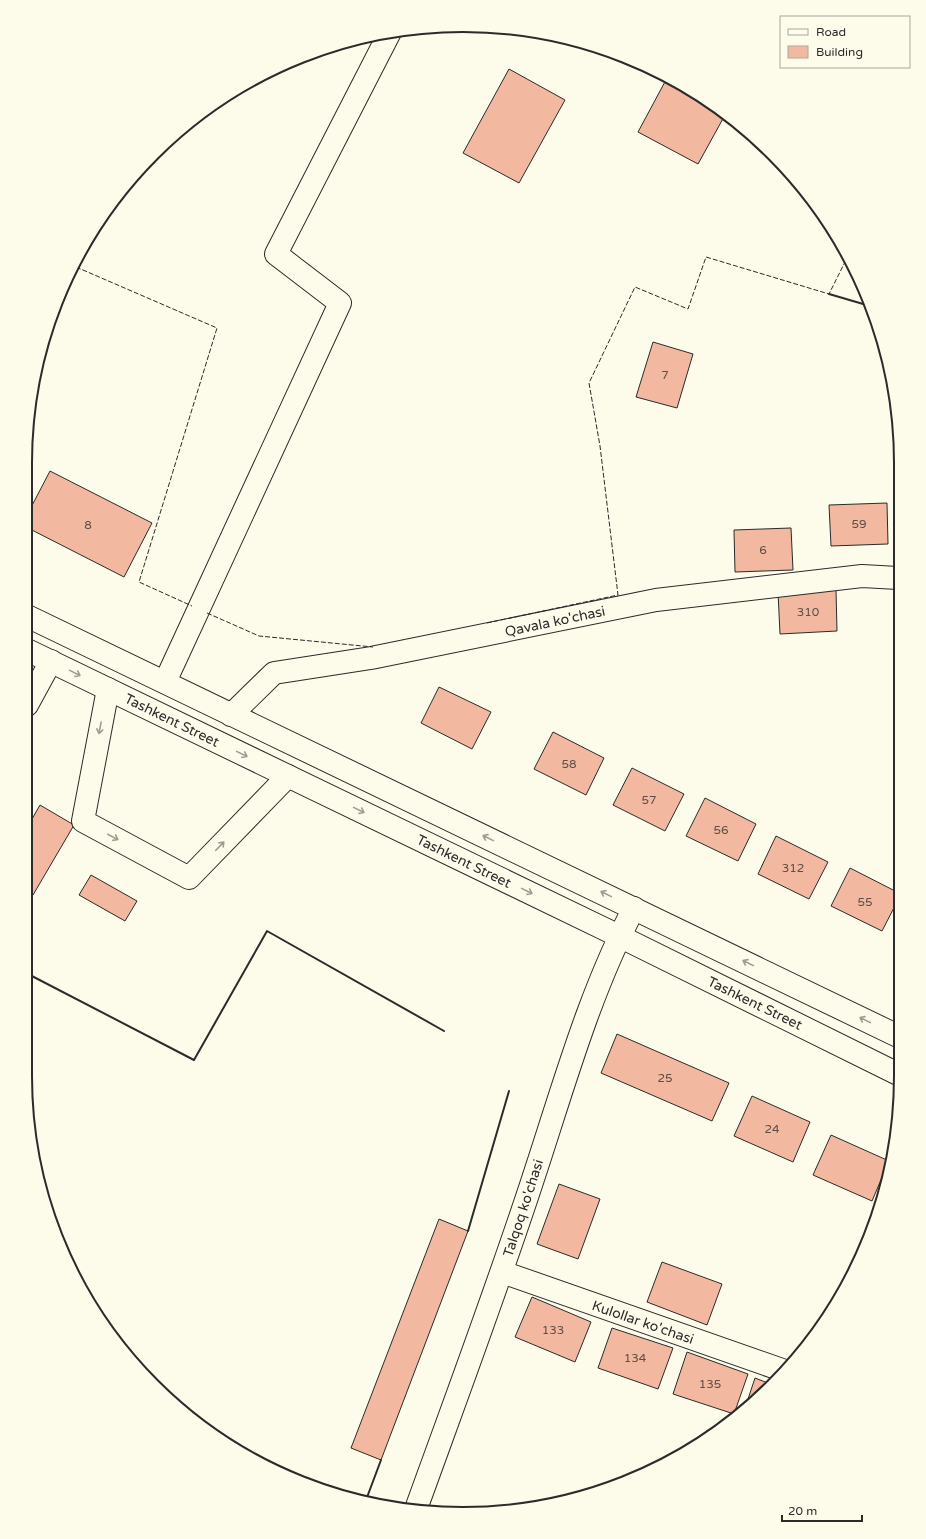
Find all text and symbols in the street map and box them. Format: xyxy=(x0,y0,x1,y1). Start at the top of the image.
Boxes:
legend xyxy=(780,16,910,68)
text: Road xyxy=(816,25,846,39)
text: Building xyxy=(816,45,863,59)
house number: 7 xyxy=(661,368,669,382)
house number: 59 xyxy=(851,517,867,531)
house number: 8 xyxy=(84,518,92,532)
house number: 6 xyxy=(759,543,767,557)
street label: Qavala ko'chasi xyxy=(503,603,607,640)
house number: 310 xyxy=(797,605,820,619)
one-way arrow xyxy=(68,670,80,677)
street label: Tashkent Street xyxy=(122,690,223,751)
one-way arrow xyxy=(96,721,104,734)
one-way arrow xyxy=(236,750,248,758)
house number: 58 xyxy=(561,757,577,771)
house number: 57 xyxy=(641,793,657,807)
one-way arrow xyxy=(353,807,365,814)
house number: 56 xyxy=(713,823,729,837)
street label: Tashkent Street xyxy=(414,831,515,892)
one-way arrow xyxy=(107,834,119,842)
one-way arrow xyxy=(483,834,495,841)
one-way arrow xyxy=(215,841,224,851)
house number: 312 xyxy=(782,861,804,875)
one-way arrow xyxy=(520,888,532,895)
one-way arrow xyxy=(600,890,612,897)
house number: 55 xyxy=(857,895,873,909)
one-way arrow xyxy=(742,959,754,966)
street label: Tashkent Street xyxy=(705,973,806,1034)
one-way arrow xyxy=(859,1016,871,1023)
house number: 25 xyxy=(657,1071,673,1085)
house number: 24 xyxy=(764,1122,780,1136)
street label: Talqoq ko'chasi xyxy=(500,1157,547,1259)
street label: Kulollar ko'chasi xyxy=(590,1297,696,1348)
house number: 133 xyxy=(542,1323,564,1337)
house number: 134 xyxy=(624,1351,647,1365)
house number: 135 xyxy=(699,1377,721,1391)
scale bar xyxy=(782,1497,862,1523)
text: 20 m xyxy=(788,1504,817,1518)

